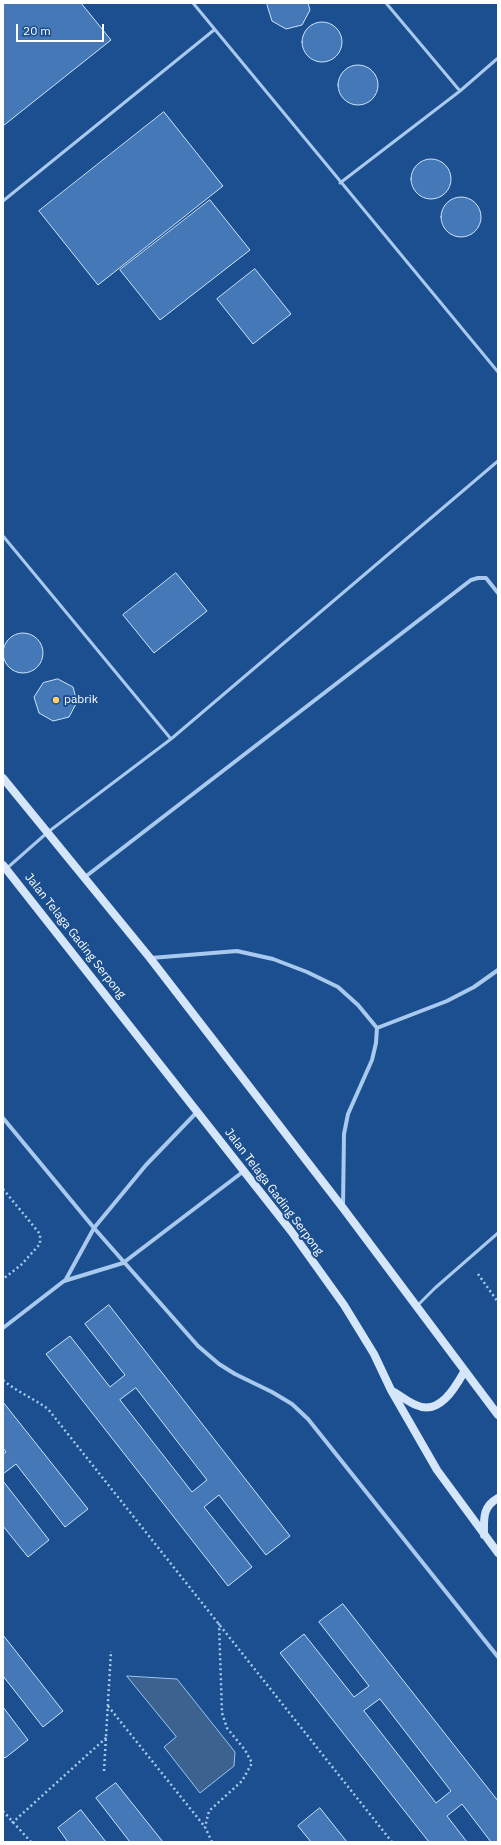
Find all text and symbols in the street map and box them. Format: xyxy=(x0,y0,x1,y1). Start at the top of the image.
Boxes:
scale bar xyxy=(18,16,106,42)
text: 20 m xyxy=(23,23,51,38)
place label: pabrik xyxy=(64,693,98,707)
marker: pabrik xyxy=(51,695,61,705)
street label: Jalan Telaga Gading Serpong xyxy=(22,870,128,1002)
street label: Jalan Telaga Gading Serpong xyxy=(222,1126,326,1258)

